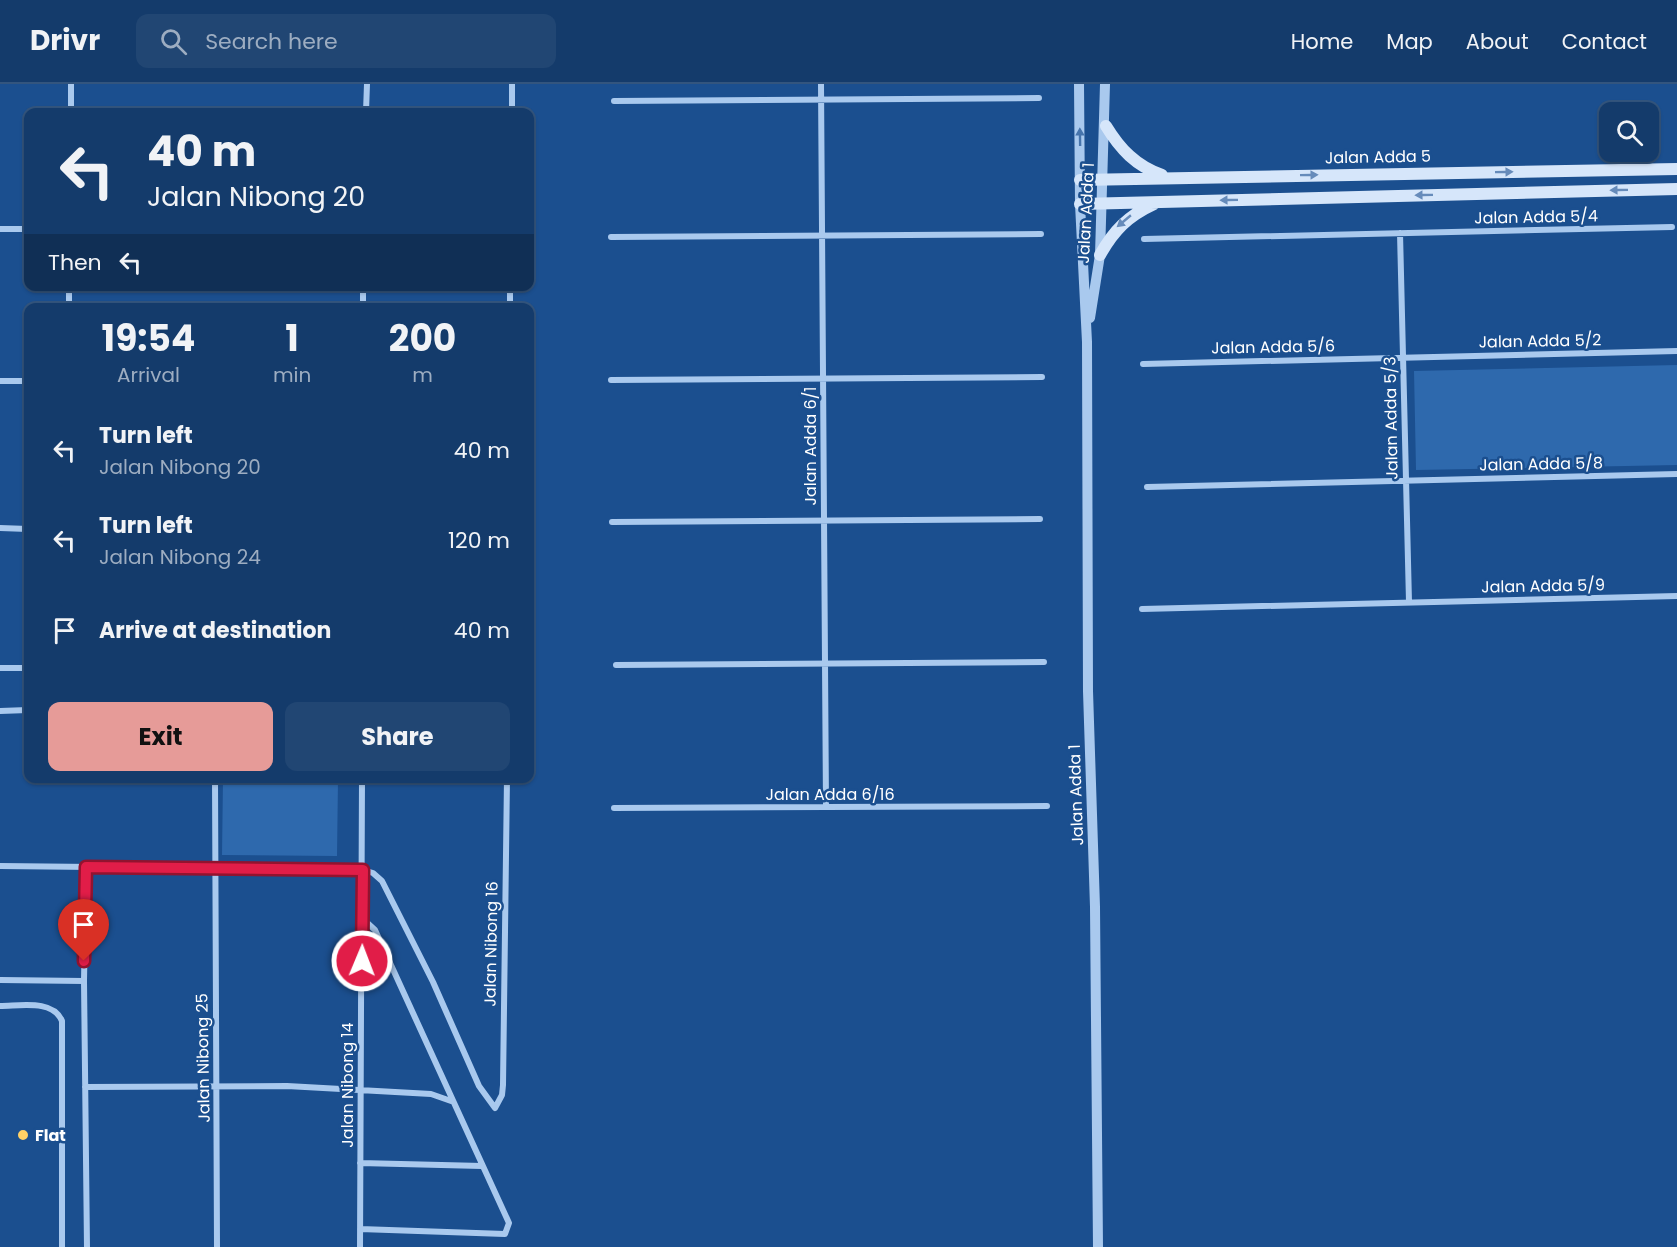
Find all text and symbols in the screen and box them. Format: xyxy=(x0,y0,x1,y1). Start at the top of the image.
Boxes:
search box xyxy=(136,14,556,68)
text: Drivr xyxy=(30,21,100,60)
icon: search xyxy=(157,25,190,58)
text: Search here xyxy=(205,26,338,57)
text: Home xyxy=(1291,27,1353,56)
text: Map xyxy=(1386,27,1433,56)
text: About xyxy=(1466,27,1529,56)
text: Contact xyxy=(1562,27,1647,56)
map controls xyxy=(1599,102,1659,162)
button: search xyxy=(1599,102,1659,162)
text: 40 m xyxy=(147,122,256,181)
one-way arrow xyxy=(1075,128,1084,147)
icon: left xyxy=(48,132,126,210)
street label: Jalan Adda 5 xyxy=(1325,145,1431,169)
street label: Jalan Adda 1 xyxy=(1072,162,1100,264)
one-way arrow xyxy=(1494,167,1513,177)
one-way arrow xyxy=(1299,170,1318,180)
text: Jalan Nibong 20 xyxy=(147,178,365,215)
one-way arrow xyxy=(1609,185,1628,195)
one-way arrow xyxy=(1414,190,1433,200)
one-way arrow xyxy=(1219,195,1238,204)
street label: Jalan Adda 5/4 xyxy=(1474,204,1598,230)
one-way arrow xyxy=(1116,215,1132,228)
icon: left xyxy=(114,246,147,279)
text: Then xyxy=(48,247,102,278)
text: 19:54 xyxy=(102,313,195,364)
text: 1 xyxy=(285,313,299,364)
text: 200 xyxy=(389,313,456,364)
street label: Jalan Adda 5/2 xyxy=(1478,328,1602,354)
street label: Jalan Adda 5/6 xyxy=(1211,334,1335,360)
street label: Jalan Adda 5/3 xyxy=(1378,356,1404,480)
text: Arrival xyxy=(117,361,180,389)
text: min xyxy=(273,361,311,389)
text: m xyxy=(412,361,433,389)
street label: Jalan Adda 6/1 xyxy=(799,387,822,505)
text: Turn left xyxy=(99,420,193,451)
icon: left xyxy=(48,434,81,467)
text: 40 m xyxy=(454,435,510,466)
street label: Jalan Adda 5/8 xyxy=(1479,451,1603,477)
text: Jalan Nibong 20 xyxy=(99,453,261,481)
text: Turn left xyxy=(99,510,193,541)
icon: left xyxy=(48,524,81,557)
text: 120 m xyxy=(448,525,510,556)
text: Jalan Nibong 24 xyxy=(99,543,261,571)
street label: Jalan Adda 5/9 xyxy=(1481,573,1605,599)
icon: arrive xyxy=(48,614,81,647)
text: Arrive at destination xyxy=(99,615,331,646)
text: 40 m xyxy=(454,615,510,646)
button: Exit xyxy=(48,702,273,771)
button: Share xyxy=(285,702,510,771)
street label: Jalan Adda 1 xyxy=(1063,744,1089,846)
street label: Jalan Adda 6/16 xyxy=(765,783,895,806)
street label: Jalan Nibong 16 xyxy=(478,881,504,1007)
pin xyxy=(58,899,109,961)
icon: arrive xyxy=(67,908,100,941)
position arrow xyxy=(330,929,394,993)
street label: Jalan Nibong 25 xyxy=(190,993,216,1123)
street label: Jalan Nibong 14 xyxy=(336,1022,359,1148)
place label: Flat xyxy=(35,1124,66,1147)
marker: Flat xyxy=(16,1128,30,1142)

